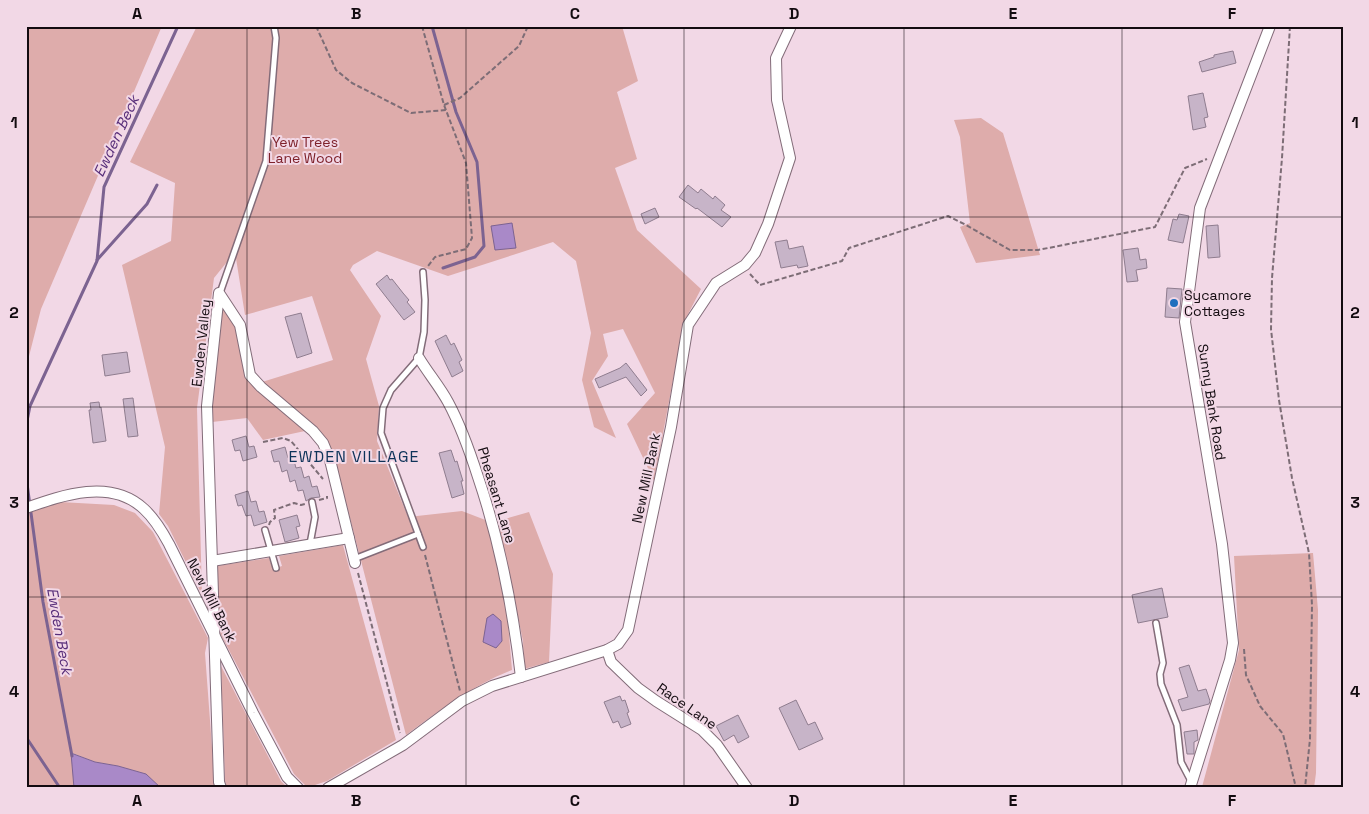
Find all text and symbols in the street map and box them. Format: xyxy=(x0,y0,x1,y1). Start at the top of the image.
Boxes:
text: A xyxy=(132,3,142,24)
text: B xyxy=(351,3,361,24)
text: C xyxy=(570,3,580,24)
text: D xyxy=(789,3,799,24)
text: E xyxy=(1009,3,1018,24)
text: F xyxy=(1228,3,1237,24)
water label: Ewden Beck xyxy=(89,90,144,180)
text: 1 xyxy=(10,112,18,133)
text: 1 xyxy=(1351,112,1359,133)
park label: Yew Trees Lane Wood xyxy=(268,133,342,167)
place label: Sycamore Cottages xyxy=(1184,286,1252,320)
marker: Sycamore Cottages xyxy=(1168,297,1180,309)
street label: Ewden Valley xyxy=(187,298,215,388)
text: 2 xyxy=(9,302,19,323)
text: 2 xyxy=(1350,302,1360,323)
street label: Sunny Bank Road xyxy=(1194,342,1230,462)
street label: New Mill Bank xyxy=(628,431,664,525)
street label: Pheasant Lane xyxy=(474,445,520,545)
district label: EWDEN VILLAGE xyxy=(289,446,419,467)
text: 3 xyxy=(9,492,19,513)
text: 3 xyxy=(1350,492,1360,513)
street label: New Mill Bank xyxy=(183,555,241,645)
water label: Ewden Beck xyxy=(43,586,77,678)
street label: Race Lane xyxy=(653,679,721,733)
text: 4 xyxy=(9,681,19,702)
text: 4 xyxy=(1350,681,1360,702)
text: A xyxy=(132,790,142,811)
text: B xyxy=(351,790,361,811)
text: C xyxy=(570,790,580,811)
text: D xyxy=(789,790,799,811)
text: E xyxy=(1009,790,1018,811)
text: F xyxy=(1228,790,1237,811)

